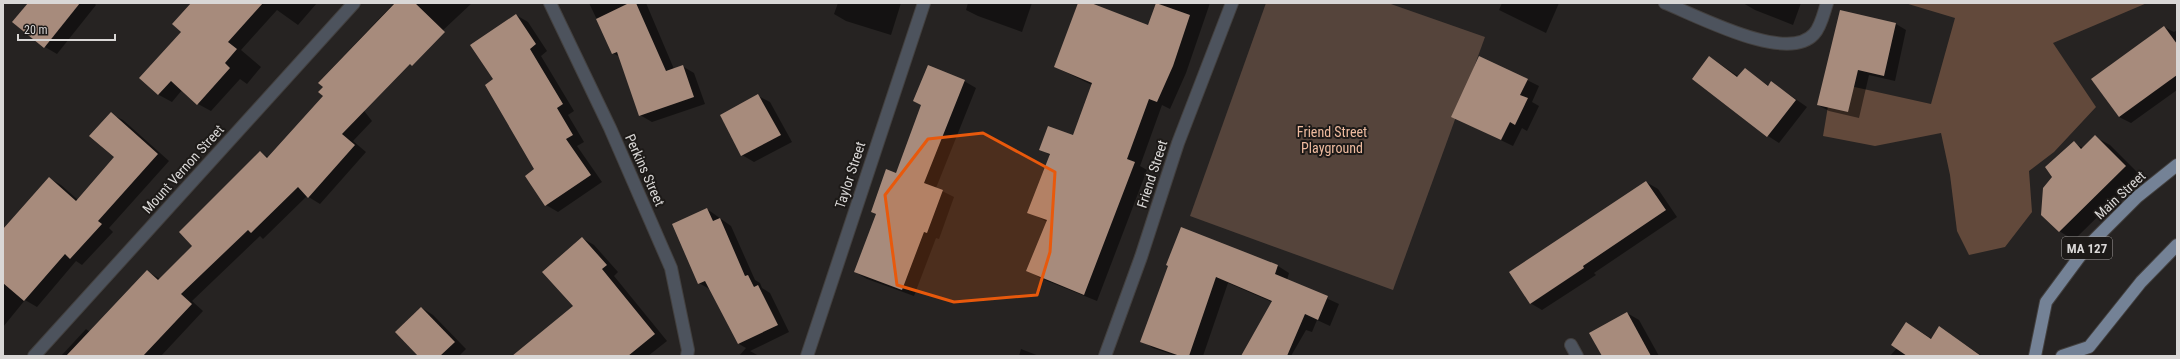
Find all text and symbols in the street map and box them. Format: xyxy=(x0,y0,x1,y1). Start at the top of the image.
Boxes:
scale bar xyxy=(18,16,115,42)
text: 20 m xyxy=(24,23,48,37)
street label: Mount Vernon Street xyxy=(139,121,227,217)
park label: Friend Street Playground xyxy=(1297,124,1367,156)
street label: Perkins Street xyxy=(622,131,668,209)
street label: Friend Street xyxy=(1134,138,1170,210)
street label: Taylor Street xyxy=(832,139,868,211)
street label: Main Street xyxy=(2091,168,2149,222)
road number: MA 127 xyxy=(2062,237,2112,259)

